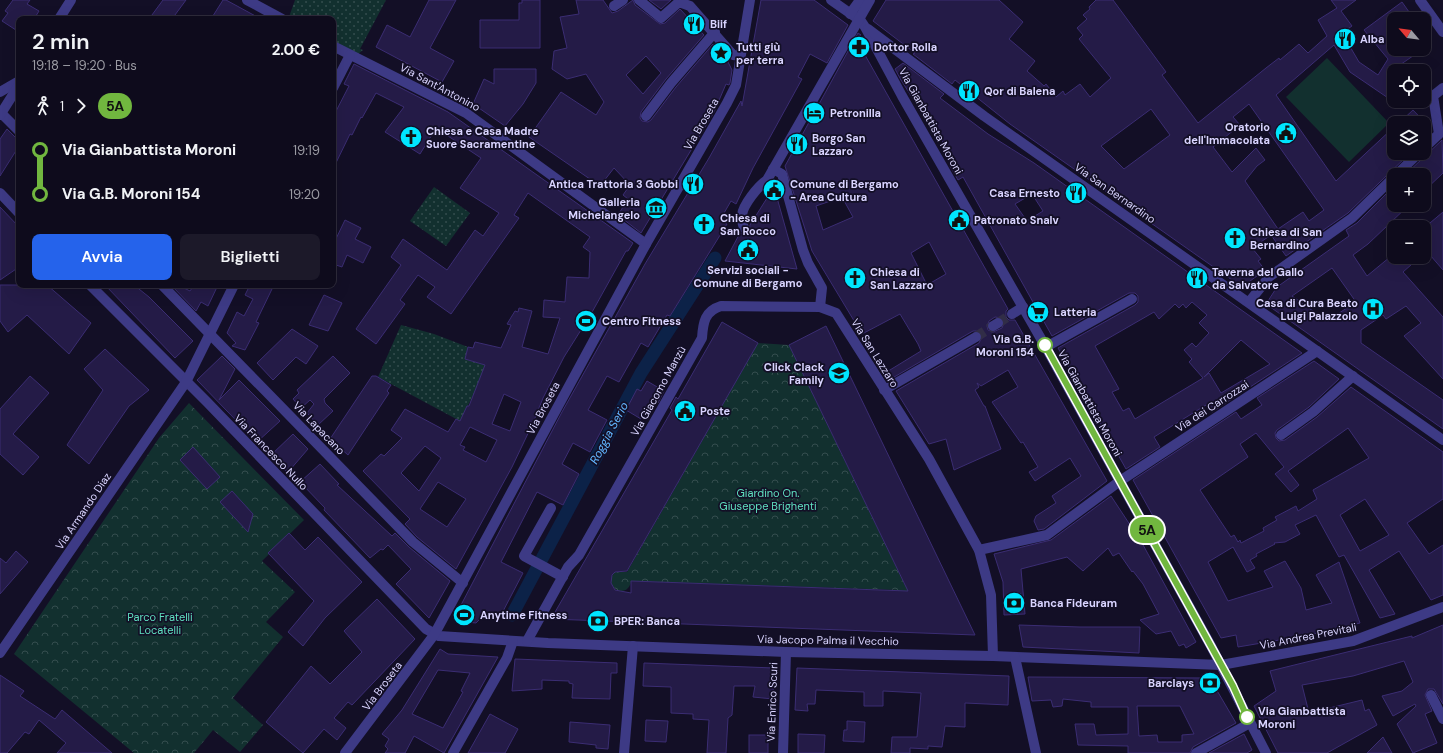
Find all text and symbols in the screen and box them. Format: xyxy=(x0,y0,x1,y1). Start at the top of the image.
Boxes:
restaurant icon: Biif xyxy=(681,11,707,37)
north arrow xyxy=(1387,12,1431,56)
map controls xyxy=(1387,12,1431,264)
place label: Biif xyxy=(710,17,727,31)
restaurant icon: Alba xyxy=(1332,26,1358,52)
text: 2 min xyxy=(32,27,90,56)
place label: Alba xyxy=(1360,32,1384,46)
pharmacy icon: Dottor Rolla xyxy=(846,34,872,60)
text: 2.00 € xyxy=(272,40,320,60)
place icon: Tutti giù per terra xyxy=(708,40,734,66)
place label: Tutti giù per terra xyxy=(736,40,784,67)
place label: Dottor Rolla xyxy=(874,40,937,54)
text: 19:18 – 19:20 · Bus xyxy=(32,57,137,74)
street label: Via Sant'Antonino xyxy=(397,60,483,114)
button: locate xyxy=(1387,64,1431,108)
street label: Via Gianbattista Moroni xyxy=(896,65,966,177)
restaurant icon: Qor di Balena xyxy=(956,78,982,104)
place label: Qor di Balena xyxy=(984,84,1055,98)
icon: walk xyxy=(32,95,54,117)
icon: forward xyxy=(70,95,92,117)
street label: Via Broseta xyxy=(680,95,722,153)
text: 5A xyxy=(106,97,124,115)
text: 1 xyxy=(60,98,64,115)
hotel icon: Petronilla xyxy=(801,100,827,126)
place label: Petronilla xyxy=(830,106,881,120)
button: layers xyxy=(1387,116,1431,160)
place label: Oratorio dell'Immacolata xyxy=(1184,120,1270,147)
public building icon: Oratorio dell'Immacolata xyxy=(1273,120,1299,146)
church icon: Chiesa e Casa Madre Suore Sacramentine xyxy=(398,124,424,150)
place label: Chiesa e Casa Madre Suore Sacramentine xyxy=(426,124,539,151)
restaurant icon: Borgo San Lazzaro xyxy=(784,131,810,157)
place label: Borgo San Lazzaro xyxy=(812,131,866,158)
text: Via Gianbattista Moroni xyxy=(62,140,236,160)
text: 19:19 xyxy=(293,142,320,159)
street label: Via San Bernardino xyxy=(1072,160,1158,226)
button: + xyxy=(1387,168,1431,212)
restaurant icon: Antica Trattoria 3 Gobbi xyxy=(680,171,706,197)
place label: Antica Trattoria 3 Gobbi xyxy=(548,177,678,191)
public building icon: Comune di Bergamo - Area Cultura xyxy=(761,177,787,203)
place label: Comune di Bergamo - Area Cultura xyxy=(790,177,899,204)
restaurant icon: Casa Ernesto xyxy=(1063,180,1089,206)
text: Via G.B. Moroni 154 xyxy=(62,184,200,204)
text: 19:20 xyxy=(289,186,320,203)
place label: Casa Ernesto xyxy=(989,186,1060,200)
place label: Galleria Michelangelo xyxy=(568,195,640,222)
museum icon: Galleria Michelangelo xyxy=(643,195,669,221)
public building icon: Patronato Snalv xyxy=(946,207,972,233)
church icon: Chiesa di San Rocco xyxy=(691,211,717,237)
place label: Chiesa di San Rocco xyxy=(720,211,776,238)
place label: Patronato Snalv xyxy=(974,213,1060,227)
button: − xyxy=(1387,220,1431,264)
church icon: Chiesa di San Bernardino xyxy=(1222,225,1248,251)
place label: Chiesa di San Bernardino xyxy=(1250,225,1322,252)
button: Avvia xyxy=(32,234,172,280)
button: Biglietti xyxy=(180,234,320,280)
public building icon: Servizi sociali - Comune di Bergamo xyxy=(735,237,761,263)
place label: Servizi sociali - Comune di Bergamo xyxy=(694,263,803,290)
church icon: Chiesa di San Lazzaro xyxy=(842,265,868,291)
place label: Chiesa di San Lazzaro xyxy=(870,265,934,292)
restaurant icon: Taverna del Gallo da Salvatore xyxy=(1184,265,1210,291)
place label: Taverna del Gallo da Salvatore xyxy=(1212,265,1304,292)
place label: Casa di Cura Beato Luigi Palazzolo xyxy=(1256,296,1358,323)
hospital icon: Casa di Cura Beato Luigi Palazzolo xyxy=(1360,296,1386,322)
supermarket icon: Latteria xyxy=(1025,299,1051,325)
place label: Latteria xyxy=(1054,305,1097,319)
sports icon: Centro Fitness xyxy=(573,308,599,334)
place label: Centro Fitness xyxy=(602,314,681,328)
street label: Via San Lazzaro xyxy=(848,316,902,390)
place label: Via G.B. Moroni 154 xyxy=(976,332,1034,359)
marker: Via G.B. Moroni 154 xyxy=(1037,337,1053,353)
street label: Via Giacomo Manzù xyxy=(627,344,689,438)
street label: Via Gianbattista Moroni xyxy=(1055,347,1125,459)
place label: Click Clack Family xyxy=(764,360,825,387)
school or university icon: Click Clack Family xyxy=(826,360,852,386)
street label: Via dei Carrozzai xyxy=(1173,377,1251,435)
street label: Via Broseta xyxy=(523,379,563,437)
street label: Via Lapacano xyxy=(290,398,348,458)
public building icon: Poste xyxy=(672,398,698,424)
water label: Roggia Serio xyxy=(586,399,632,467)
place label: Poste xyxy=(700,404,730,418)
street label: Via Francesco Nullo xyxy=(231,411,311,493)
street label: Via Armando Diaz xyxy=(52,470,114,552)
park label: Giardino On. Giuseppe Brighenti xyxy=(719,486,817,513)
line badge: 5A xyxy=(1129,517,1165,543)
text: 5A xyxy=(1138,521,1156,539)
bank icon: Banca Fideuram xyxy=(1001,590,1027,616)
place label: Banca Fideuram xyxy=(1030,596,1117,610)
sports icon: Anytime Fitness xyxy=(451,602,477,628)
place label: Anytime Fitness xyxy=(480,608,568,622)
bank icon: BPER: Banca xyxy=(585,608,611,634)
park label: Parco Fratelli Locatelli xyxy=(127,610,193,637)
place label: BPER: Banca xyxy=(614,614,680,628)
street label: Via Andrea Previtali xyxy=(1258,620,1358,652)
street label: Via Jacopo Palma il Vecchio xyxy=(757,632,899,648)
street label: Via Broseta xyxy=(359,659,405,713)
street label: Via Enrico Scuri xyxy=(764,662,780,742)
bank icon: Barclays xyxy=(1197,670,1223,696)
place label: Barclays xyxy=(1148,676,1194,690)
place label: Via Gianbattista Moroni xyxy=(1258,704,1346,731)
marker: Via Gianbattista Moroni xyxy=(1239,709,1255,725)

